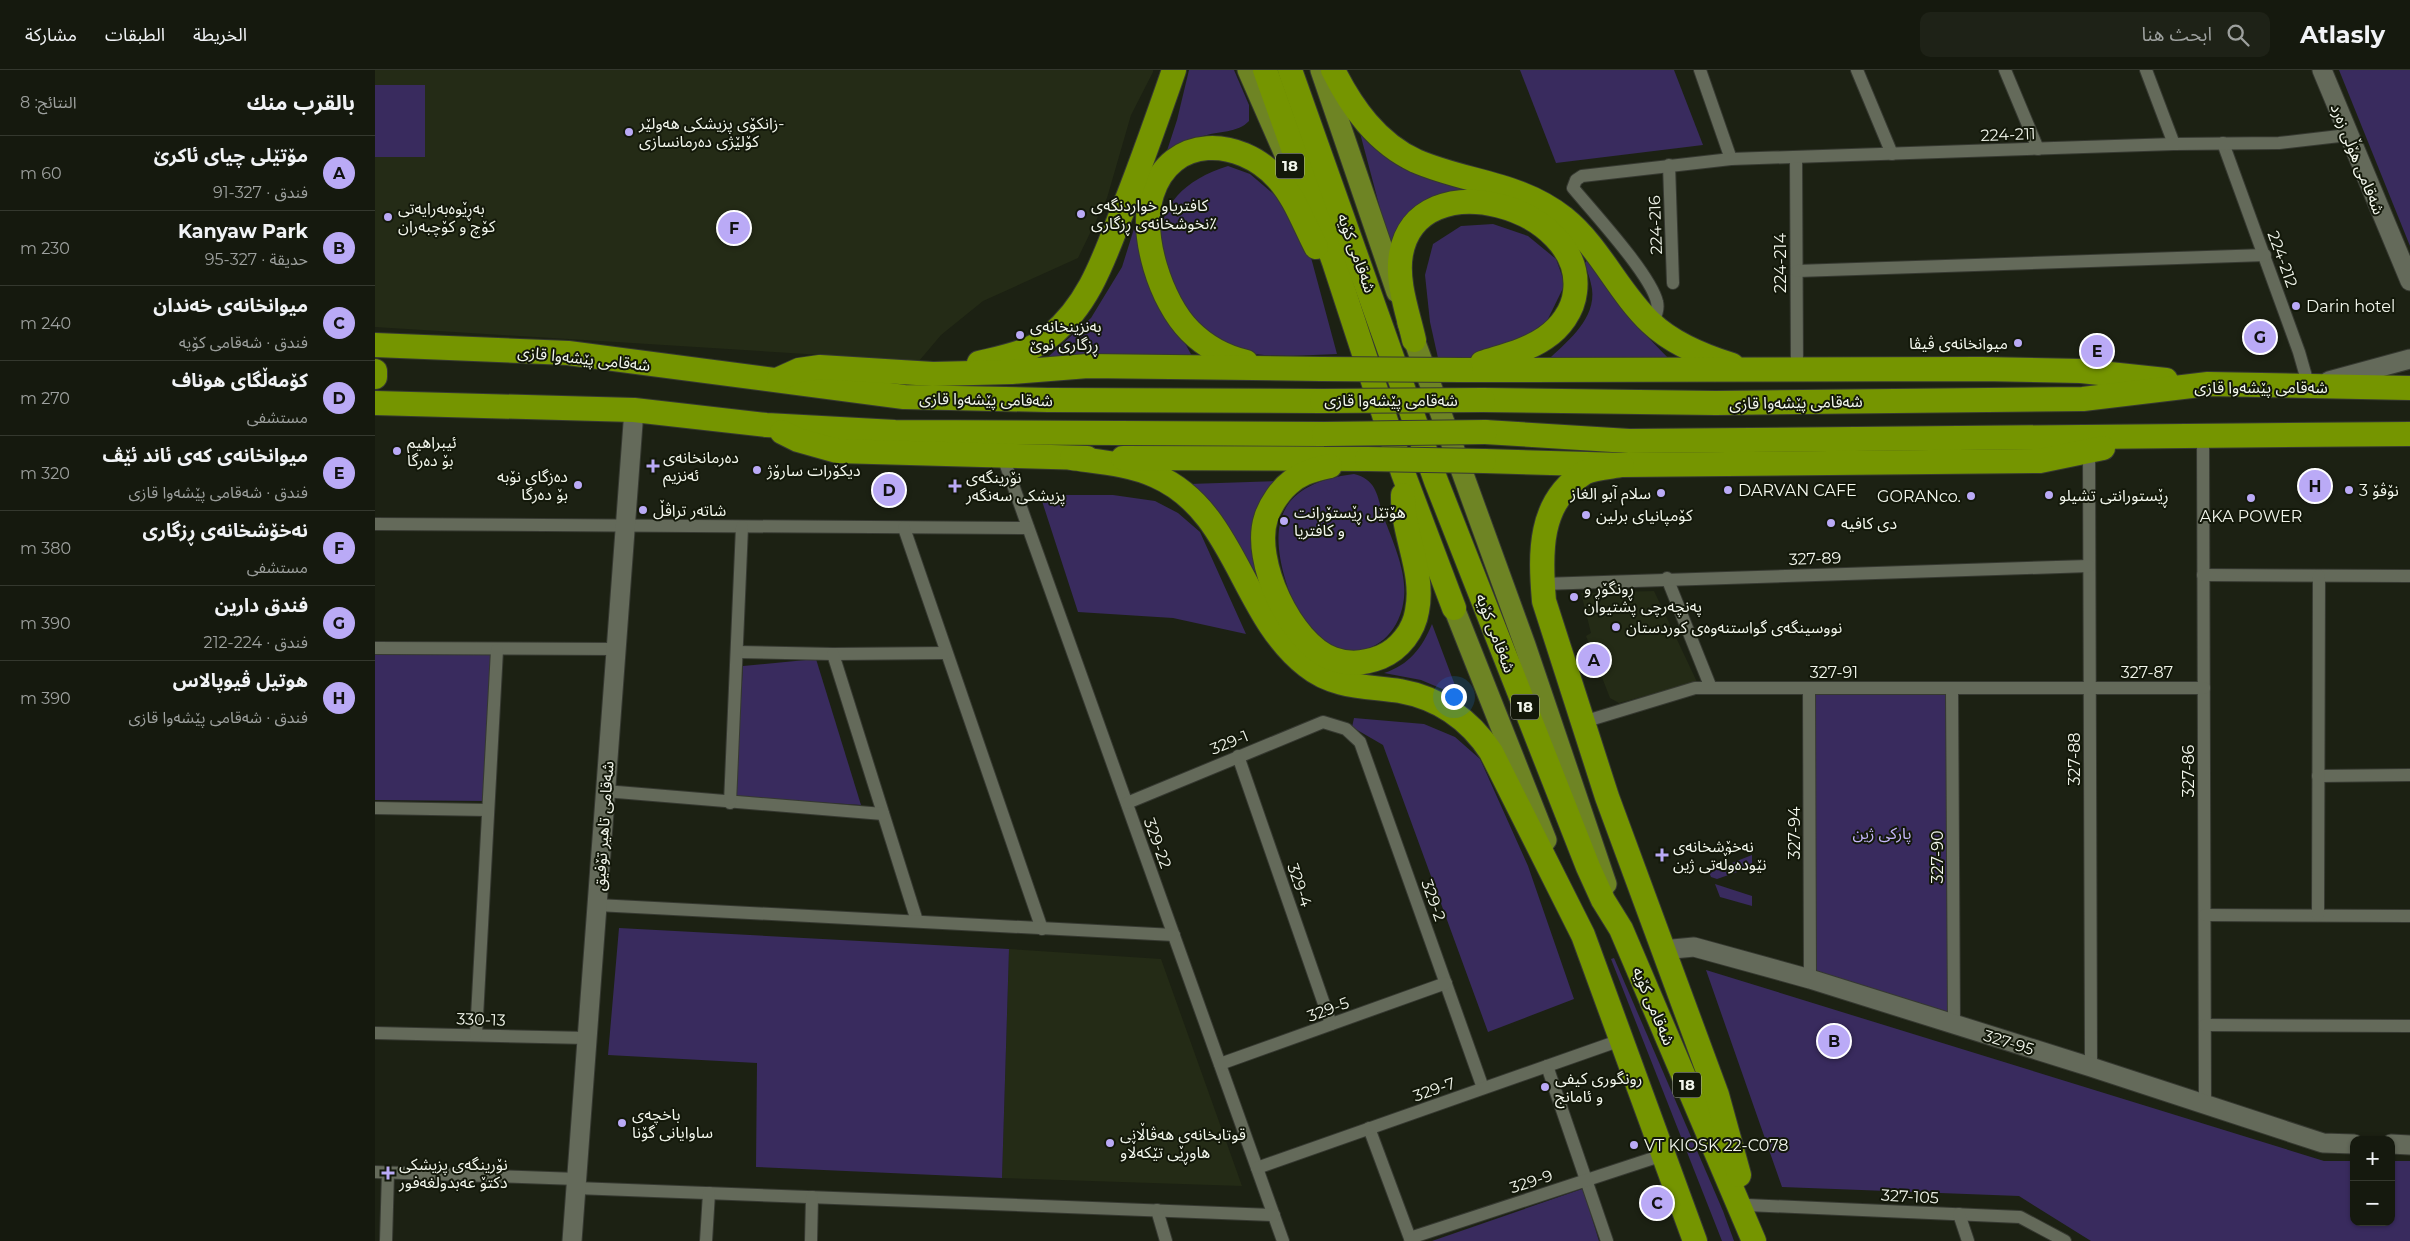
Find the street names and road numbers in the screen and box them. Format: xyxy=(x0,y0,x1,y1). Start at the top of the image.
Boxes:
street label: شەقامی هۆڵی زەرد xyxy=(2327,100,2391,218)
street label: 224-211 xyxy=(1980,124,2036,145)
road number: 18 xyxy=(1276,154,1304,178)
street label: 224-216 xyxy=(1645,195,1666,255)
street label: شەقامی کۆیە xyxy=(1333,211,1380,296)
street label: 224-212 xyxy=(2264,228,2301,290)
street label: 224-214 xyxy=(1771,233,1790,293)
street label: شەقامی پێشەوا قازی xyxy=(516,342,651,376)
street label: شەقامی پێشەوا قازی xyxy=(2194,378,2328,398)
street label: شەقامی پێشەوا قازی xyxy=(919,389,1053,411)
street label: شەقامی پێشەوا قازی xyxy=(1324,391,1458,411)
street label: شەقامی پێشەوا قازی xyxy=(1729,392,1863,414)
street label: 327-89 xyxy=(1788,548,1842,569)
street label: شەقامی کۆیە xyxy=(1472,591,1519,675)
street label: 327-91 xyxy=(1810,663,1858,682)
street label: 327-87 xyxy=(2121,663,2173,682)
road number: 18 xyxy=(1511,694,1539,720)
street label: 329-1 xyxy=(1207,726,1251,759)
street label: 327-88 xyxy=(2065,732,2084,786)
street label: 327-86 xyxy=(2179,744,2198,797)
street label: شەقامی تاهیر تۆفیق xyxy=(589,761,619,892)
street label: 327-94 xyxy=(1785,806,1804,860)
street label: 329-22 xyxy=(1140,815,1175,871)
street label: 327-90 xyxy=(1928,830,1947,884)
street label: 329-4 xyxy=(1283,861,1316,910)
street label: 329-2 xyxy=(1417,877,1450,924)
street label: شەقامی کۆیە xyxy=(1629,964,1679,1048)
street label: 329-5 xyxy=(1305,993,1352,1026)
street label: 330-13 xyxy=(456,1009,506,1030)
street label: 327-95 xyxy=(1981,1026,2036,1059)
road number: 18 xyxy=(1673,1072,1701,1098)
street label: 329-7 xyxy=(1411,1073,1458,1106)
street label: 329-9 xyxy=(1507,1166,1555,1197)
street label: 327-105 xyxy=(1881,1185,1939,1208)

